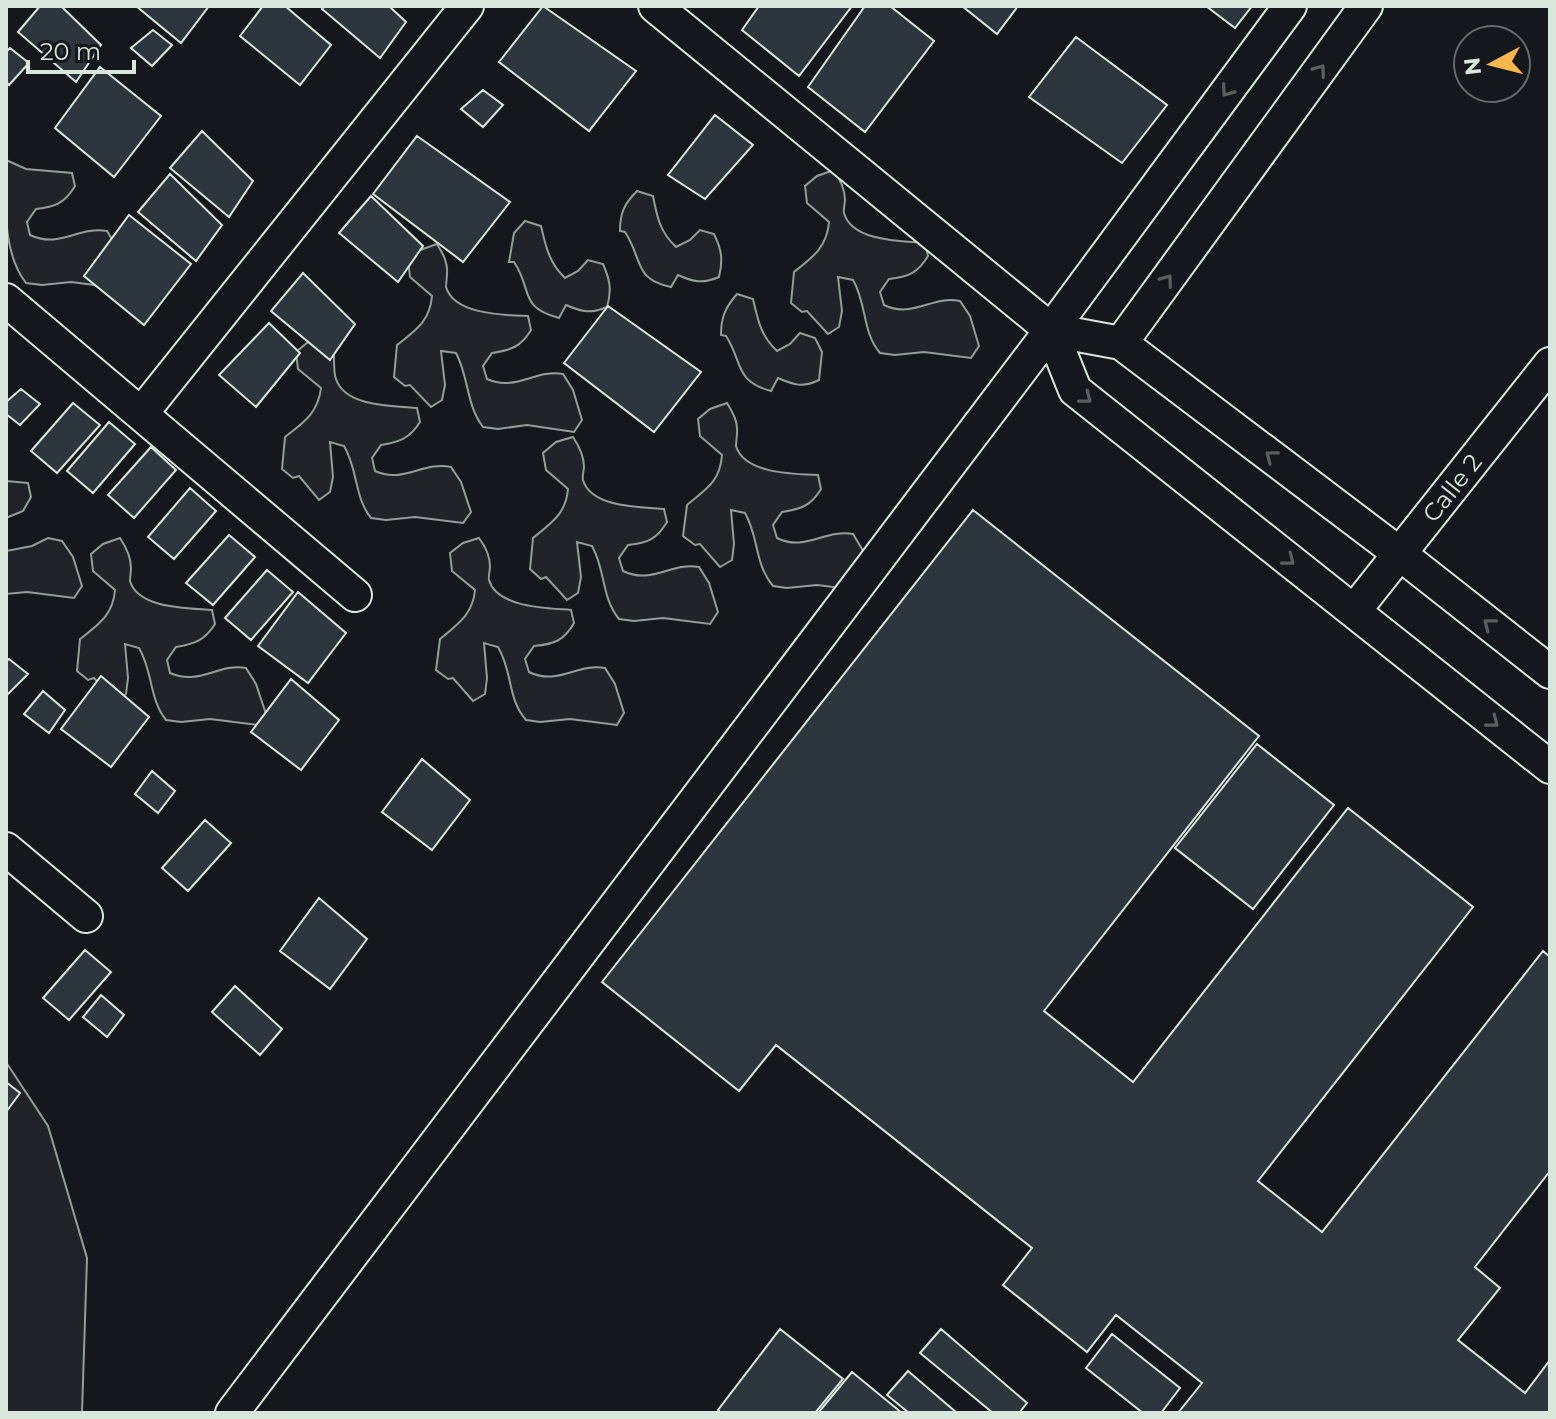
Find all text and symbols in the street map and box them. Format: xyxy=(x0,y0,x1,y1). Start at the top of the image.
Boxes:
scale bar xyxy=(28,24,134,74)
north arrow xyxy=(1452,24,1532,104)
text: 20 m xyxy=(40,37,101,66)
text: N xyxy=(1458,56,1487,77)
one-way arrow xyxy=(1310,64,1324,78)
one-way arrow xyxy=(1223,83,1237,97)
one-way arrow xyxy=(1157,274,1172,289)
one-way arrow xyxy=(1077,389,1092,403)
street label: Calle 2 xyxy=(1416,448,1488,528)
one-way arrow xyxy=(1265,452,1280,466)
one-way arrow xyxy=(1280,550,1294,565)
one-way arrow xyxy=(1484,619,1498,634)
one-way arrow xyxy=(1484,712,1499,726)

